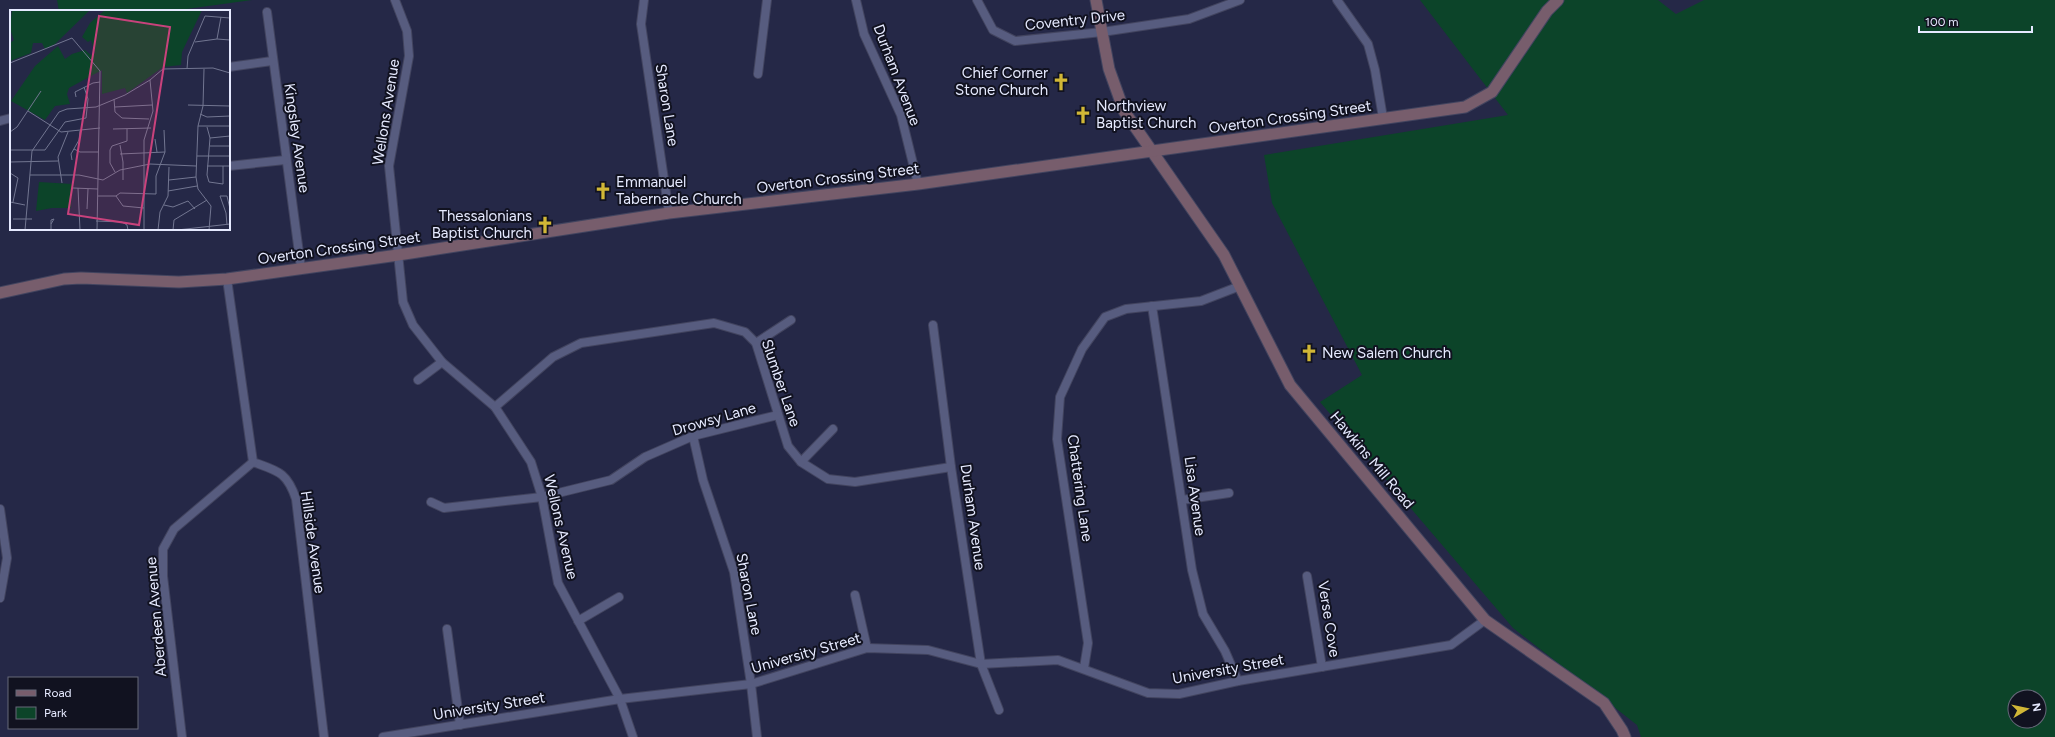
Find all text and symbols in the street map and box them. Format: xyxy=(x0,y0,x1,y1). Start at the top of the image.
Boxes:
street label: Coventry Drive xyxy=(1024,6,1126,34)
scale bar xyxy=(1919,8,2032,34)
inset map xyxy=(10,10,230,230)
text: 100 m xyxy=(1925,15,1959,29)
street label: Durham Avenue xyxy=(869,22,925,128)
street label: Wellons Avenue xyxy=(369,58,403,166)
street label: Sharon Lane xyxy=(652,63,682,147)
place label: Chief Corner Stone Church xyxy=(955,64,1048,99)
church icon: Chief Corner Stone Church xyxy=(1051,72,1071,92)
street label: Kingsley Avenue xyxy=(280,82,314,194)
place label: Northview Baptist Church xyxy=(1096,97,1196,132)
street label: Overton Crossing Street xyxy=(1208,97,1373,137)
church icon: Northview Baptist Church xyxy=(1073,105,1093,125)
street label: Overton Crossing Street xyxy=(756,159,921,197)
place label: Emmanuel Tabernacle Church xyxy=(616,173,742,208)
church icon: Emmanuel Tabernacle Church xyxy=(593,181,613,201)
place label: Thessalonians Baptist Church xyxy=(432,207,532,242)
church icon: Thessalonians Baptist Church xyxy=(535,215,555,235)
street label: Overton Crossing Street xyxy=(257,228,422,268)
street label: Slumber Lane xyxy=(758,337,804,429)
church icon: New Salem Church xyxy=(1299,343,1319,363)
place label: New Salem Church xyxy=(1322,344,1451,362)
street label: Drowsy Lane xyxy=(670,398,758,440)
street label: Hawkins Mill Road xyxy=(1326,408,1418,512)
street label: Chattering Lane xyxy=(1064,433,1096,543)
street label: Lisa Avenue xyxy=(1180,455,1210,537)
street label: Durham Avenue xyxy=(957,463,989,571)
street label: Wellons Avenue xyxy=(540,473,582,581)
street label: Hillside Avenue xyxy=(297,490,329,594)
street label: Sharon Lane xyxy=(732,551,766,637)
street label: Aberdeen Avenue xyxy=(142,556,170,678)
street label: Verse Cove xyxy=(1314,580,1344,658)
street label: University Street xyxy=(749,629,863,677)
street label: University Street xyxy=(1171,650,1286,688)
legend xyxy=(8,677,138,729)
text: Road xyxy=(44,686,72,700)
street label: University Street xyxy=(432,688,547,724)
north arrow xyxy=(2007,689,2047,729)
text: N xyxy=(2029,702,2043,713)
text: Park xyxy=(44,706,67,720)

